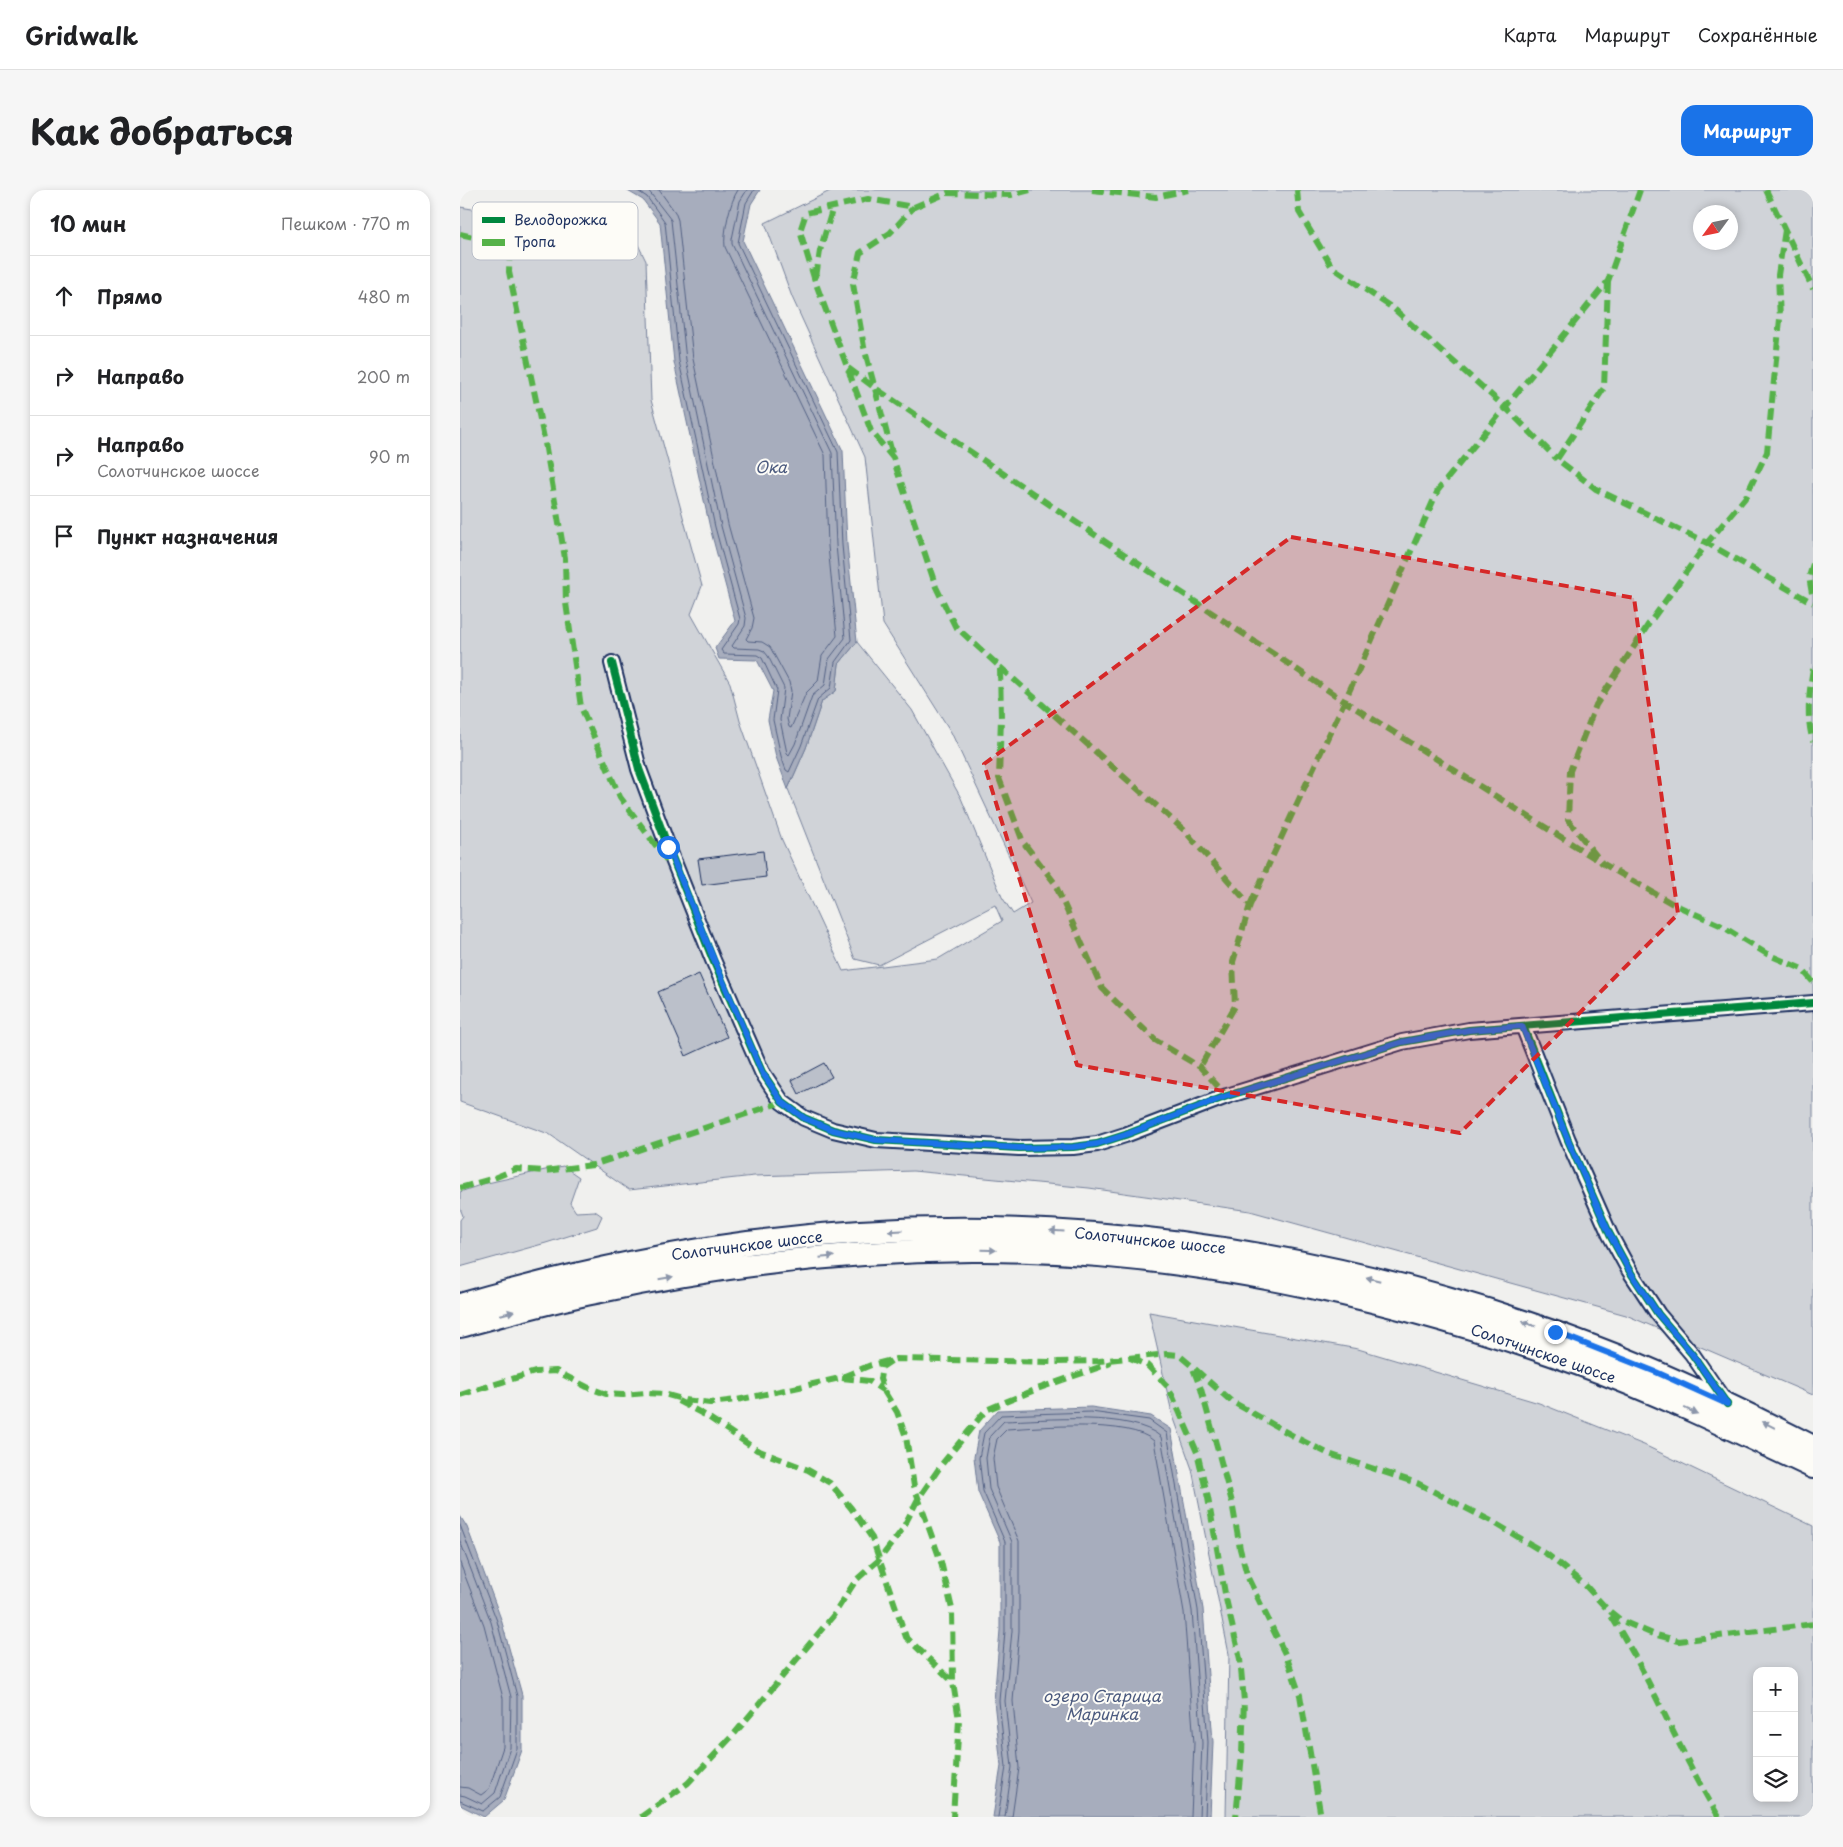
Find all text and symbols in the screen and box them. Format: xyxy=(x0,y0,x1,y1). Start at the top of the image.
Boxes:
text: Gridwalk xyxy=(25,17,138,53)
text: Карта xyxy=(1504,21,1556,48)
text: Маршрут xyxy=(1584,21,1670,48)
text: Сохранённые xyxy=(1698,21,1818,48)
text: Как добраться xyxy=(30,104,294,157)
button: Маршрут xyxy=(1681,105,1813,156)
legend xyxy=(472,202,638,260)
north arrow xyxy=(1693,205,1738,250)
text: 10 мин xyxy=(50,207,126,239)
text: Велодорожка xyxy=(514,209,608,230)
text: Пешком · 770 m xyxy=(281,211,410,235)
text: Тропа xyxy=(514,231,556,252)
icon: ahead xyxy=(50,282,78,310)
text: Прямо xyxy=(97,282,162,310)
text: 480 m xyxy=(358,284,410,308)
icon: right xyxy=(50,362,78,390)
text: Направо xyxy=(97,362,184,390)
text: 200 m xyxy=(357,364,410,388)
text: Направо xyxy=(97,430,184,458)
icon: right xyxy=(50,442,78,470)
text: 90 m xyxy=(369,444,410,468)
water label: Ока xyxy=(755,454,788,478)
text: Солотчинское шоссе xyxy=(97,458,259,482)
icon: arrive xyxy=(50,522,78,550)
text: Пункт назначения xyxy=(97,522,278,550)
route start xyxy=(657,836,680,859)
street label: Солотчинское шоссе xyxy=(1073,1220,1227,1259)
street label: Солотчинское шоссе xyxy=(670,1224,824,1265)
one-way arrow xyxy=(886,1227,902,1235)
one-way arrow xyxy=(1049,1227,1065,1235)
one-way arrow xyxy=(981,1247,997,1255)
one-way arrow xyxy=(819,1253,835,1261)
one-way arrow xyxy=(658,1274,674,1282)
one-way arrow xyxy=(1365,1274,1380,1282)
one-way arrow xyxy=(500,1309,515,1317)
street label: Солотчинское шоссе xyxy=(1468,1317,1619,1388)
one-way arrow xyxy=(1521,1319,1536,1327)
route end xyxy=(1544,1321,1567,1344)
one-way arrow xyxy=(1684,1407,1698,1415)
one-way arrow xyxy=(1762,1421,1777,1429)
map controls xyxy=(1753,1667,1798,1802)
button: + xyxy=(1753,1667,1798,1712)
water label: озеро Старица Маринка xyxy=(1043,1683,1162,1725)
button: − xyxy=(1753,1712,1798,1757)
button: layers xyxy=(1753,1757,1798,1802)

